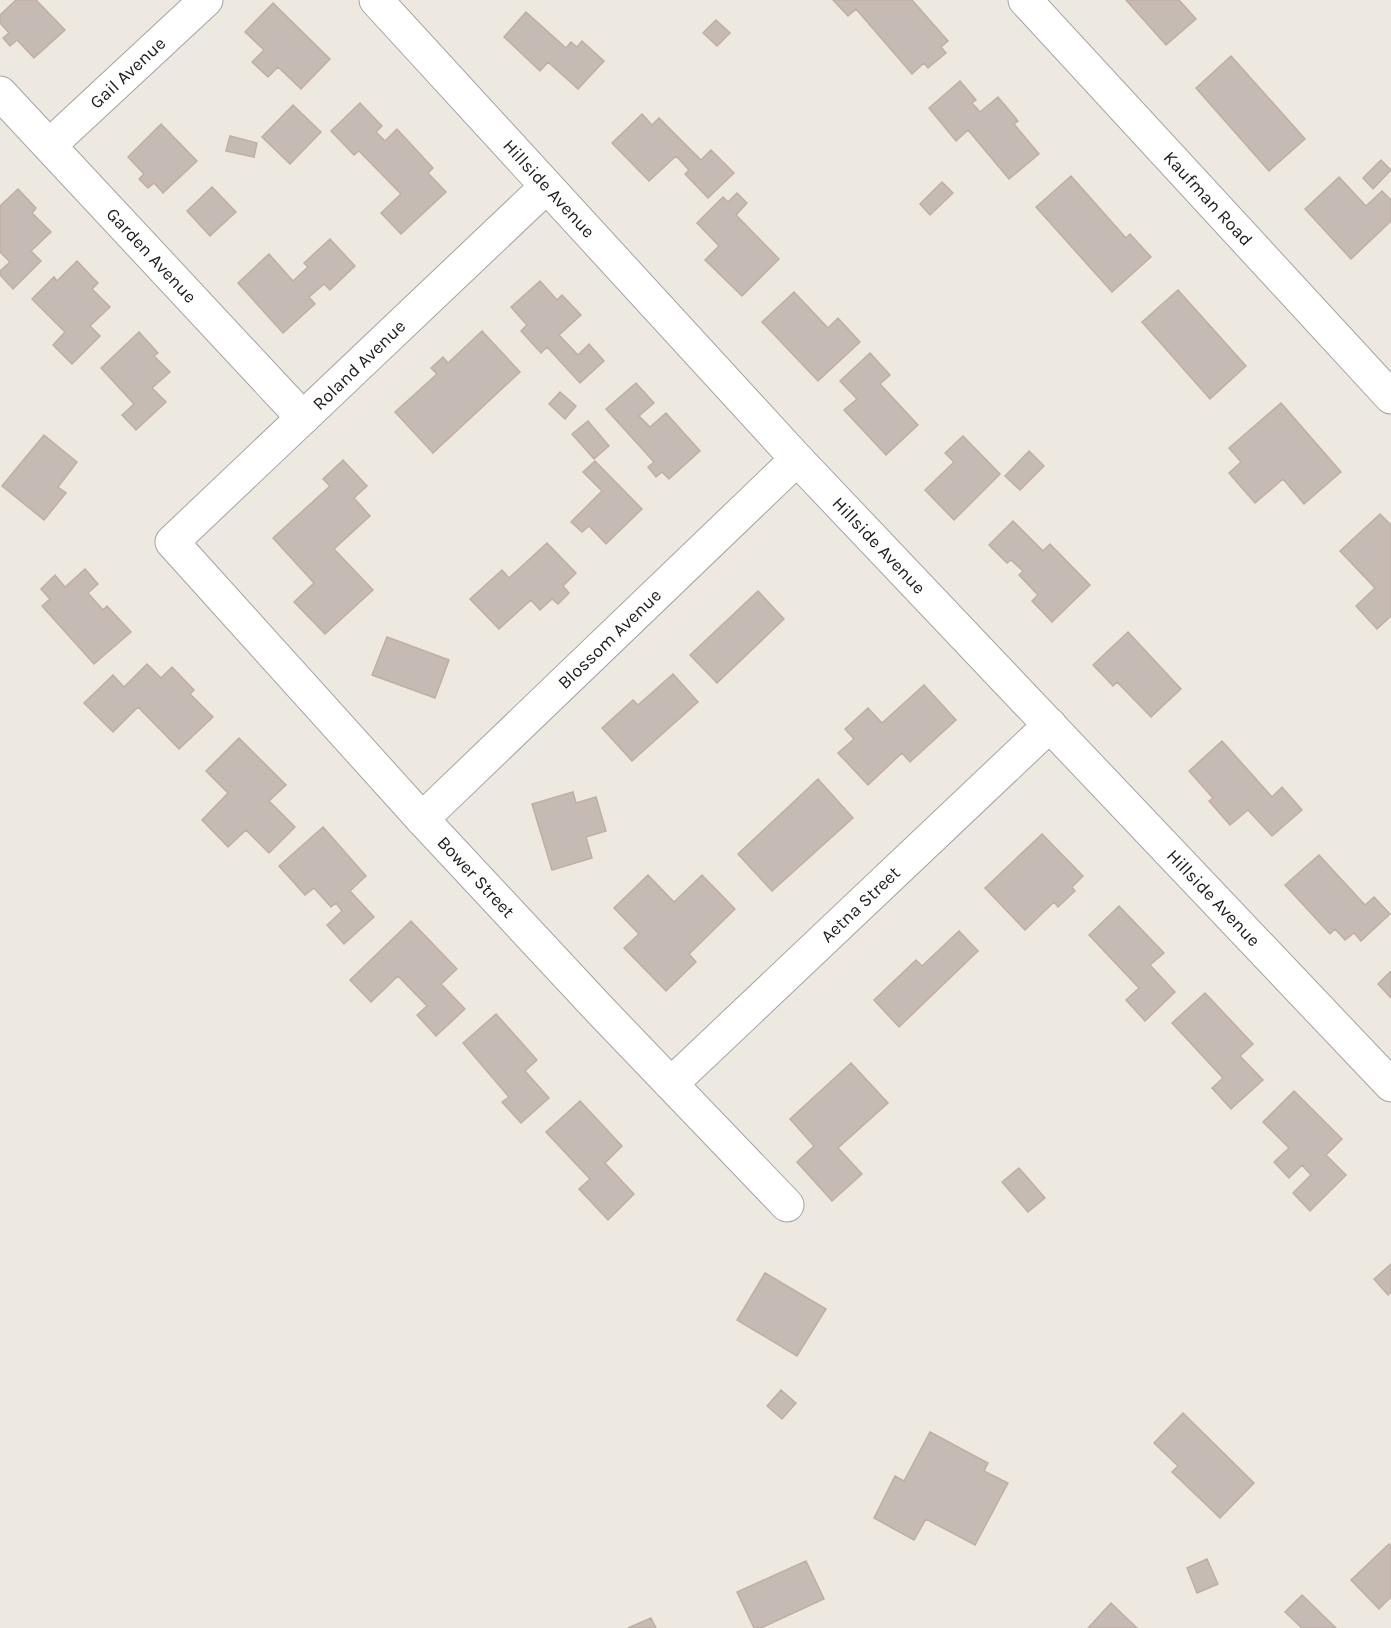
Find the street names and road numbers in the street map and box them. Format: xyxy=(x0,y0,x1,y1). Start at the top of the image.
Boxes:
street label: Gail Avenue xyxy=(85,32,170,113)
street label: Hillside Avenue xyxy=(498,135,600,243)
street label: Kaufman Road xyxy=(1159,146,1257,251)
street label: Garden Avenue xyxy=(102,203,201,308)
street label: Roland Avenue xyxy=(308,315,410,415)
street label: Hillside Avenue xyxy=(828,492,930,599)
street label: Blossom Avenue xyxy=(553,584,666,694)
street label: Bower Street xyxy=(433,832,520,922)
street label: Hillside Avenue xyxy=(1162,845,1265,951)
street label: Aetna Street xyxy=(816,862,905,947)

